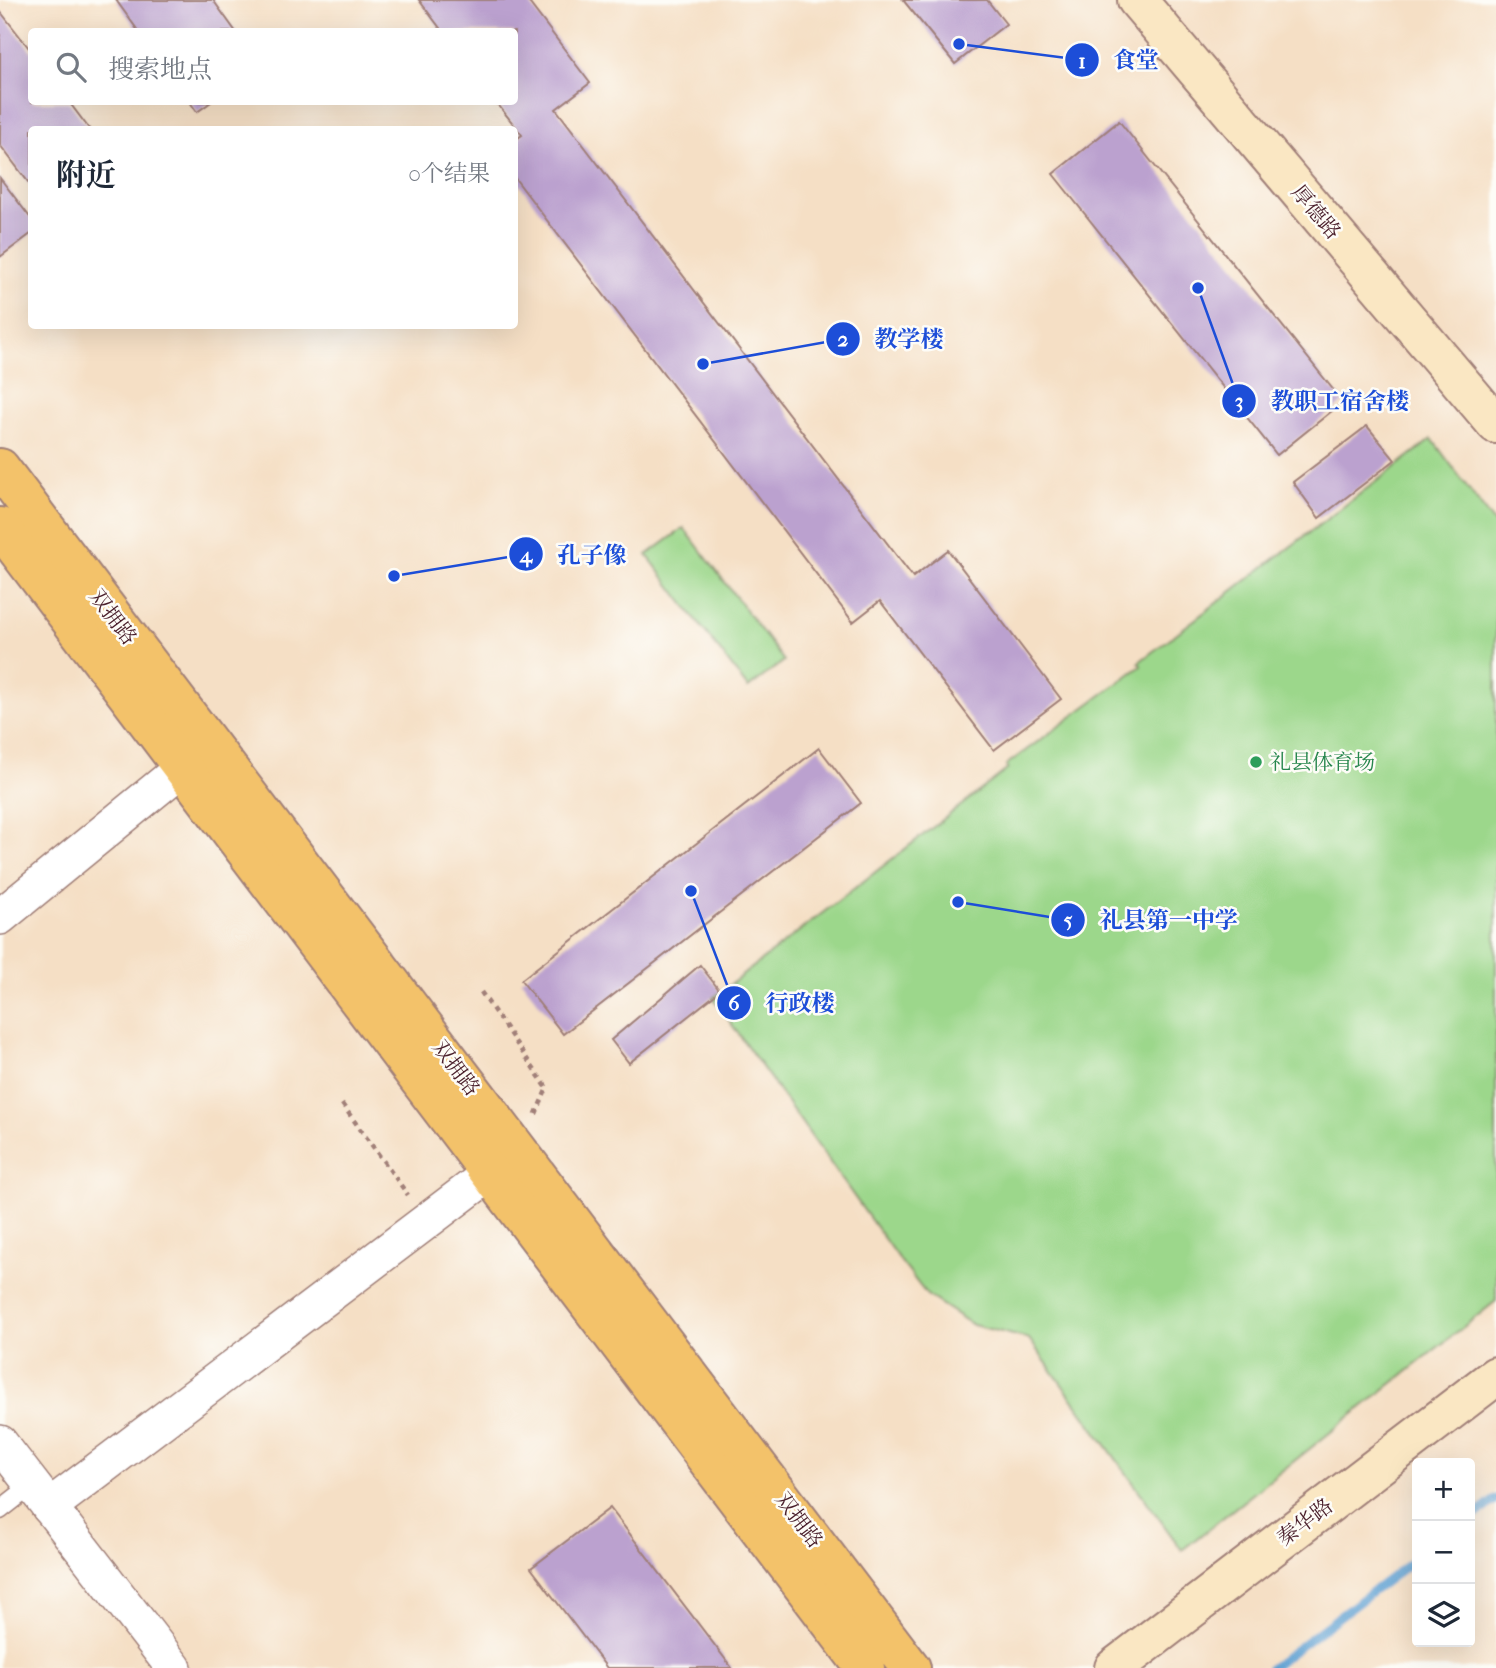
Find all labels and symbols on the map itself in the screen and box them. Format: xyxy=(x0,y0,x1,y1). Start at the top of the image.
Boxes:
callout: 食堂 xyxy=(1064,38,1173,82)
text: 食堂 xyxy=(1113,47,1159,74)
text: 1 xyxy=(1078,49,1086,73)
street label: 厚德路 xyxy=(1287,180,1345,244)
callout: 教学楼 xyxy=(825,317,957,361)
text: 教学楼 xyxy=(875,326,944,353)
text: 2 xyxy=(838,327,849,351)
callout: 教职工宿舍楼 xyxy=(1222,379,1423,423)
text: 教职工宿舍楼 xyxy=(1271,388,1409,415)
text: 3 xyxy=(1235,389,1243,413)
callout: 孔子像 xyxy=(509,532,641,576)
text: 孔子像 xyxy=(558,542,627,569)
text: 4 xyxy=(519,543,534,568)
street label: 双拥路 xyxy=(84,585,142,649)
place label: 礼县体育场 xyxy=(1270,750,1375,774)
marker: 礼县体育场 xyxy=(1248,754,1264,770)
callout: 礼县第一中学 xyxy=(1051,898,1252,942)
text: 礼县第一中学 xyxy=(1100,907,1238,934)
text: 5 xyxy=(1063,908,1073,932)
callout: 行政楼 xyxy=(717,981,849,1025)
text: 行政楼 xyxy=(766,990,835,1017)
text: 6 xyxy=(728,991,740,1015)
street label: 双拥路 xyxy=(427,1036,485,1100)
street label: 双拥路 xyxy=(770,1488,828,1552)
street label: 秦华路 xyxy=(1273,1493,1337,1551)

